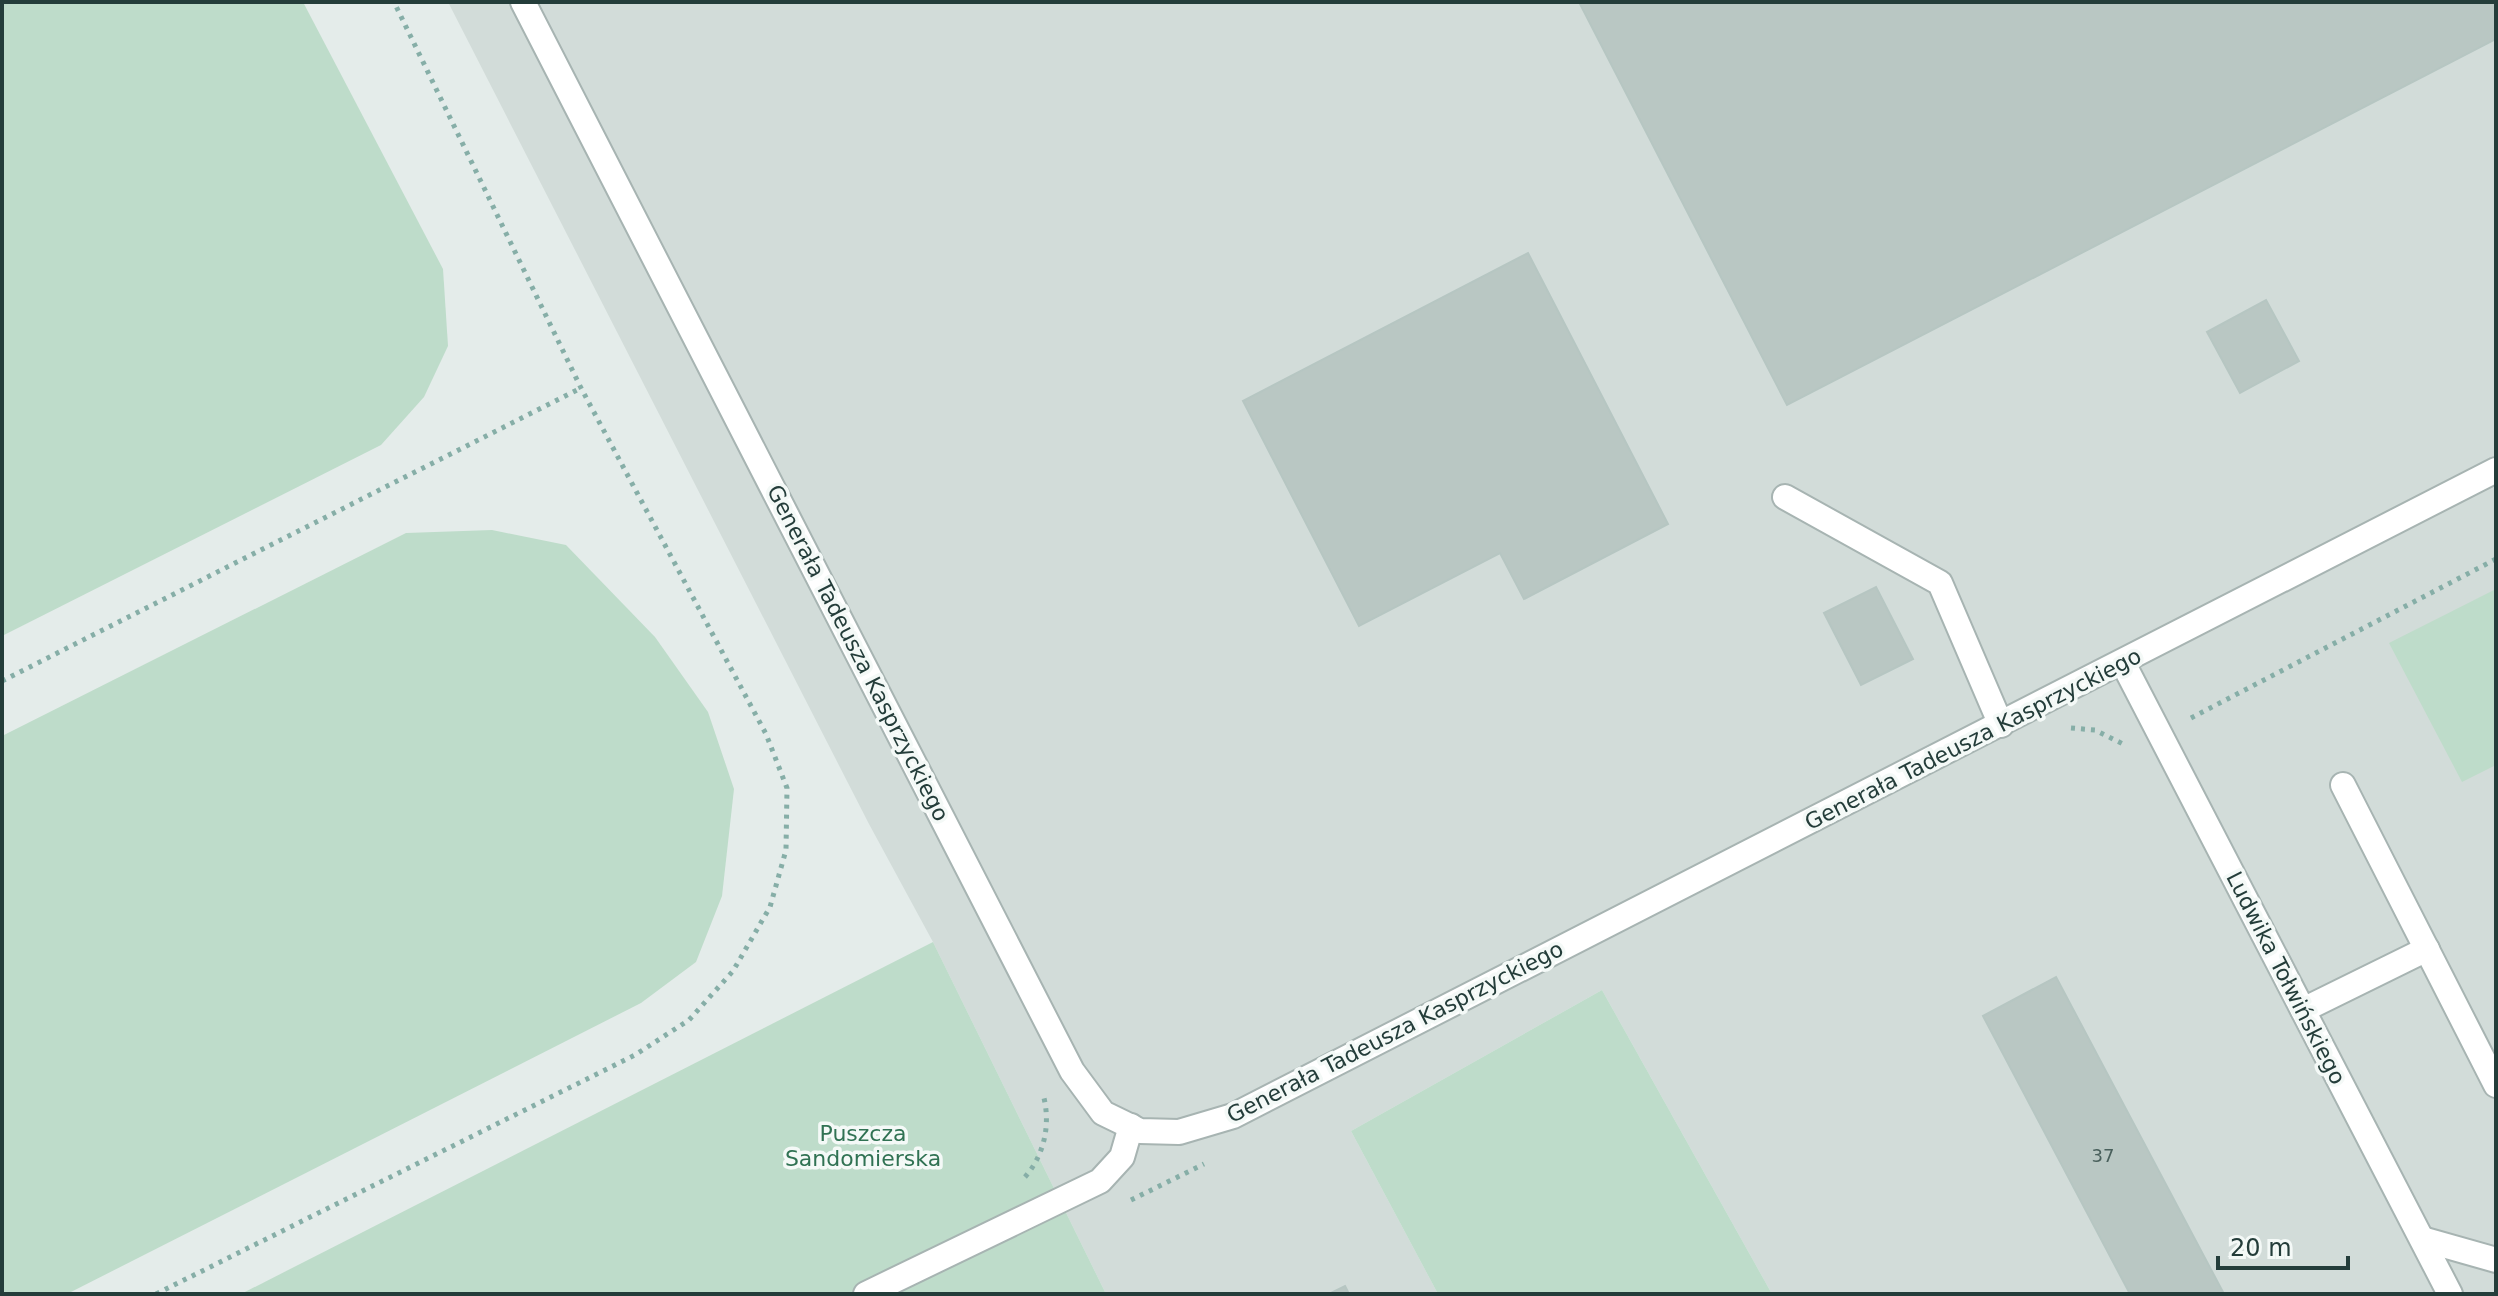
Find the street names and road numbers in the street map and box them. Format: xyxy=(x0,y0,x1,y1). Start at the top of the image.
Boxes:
street label: Generała Tadeusza Kasprzyckiego xyxy=(762,481,954,825)
street label: Generała Tadeusza Kasprzyckiego xyxy=(1801,643,2145,835)
street label: Ludwika Tołwińskiego xyxy=(2221,867,2351,1089)
street label: Generała Tadeusza Kasprzyckiego xyxy=(1223,936,1567,1128)

